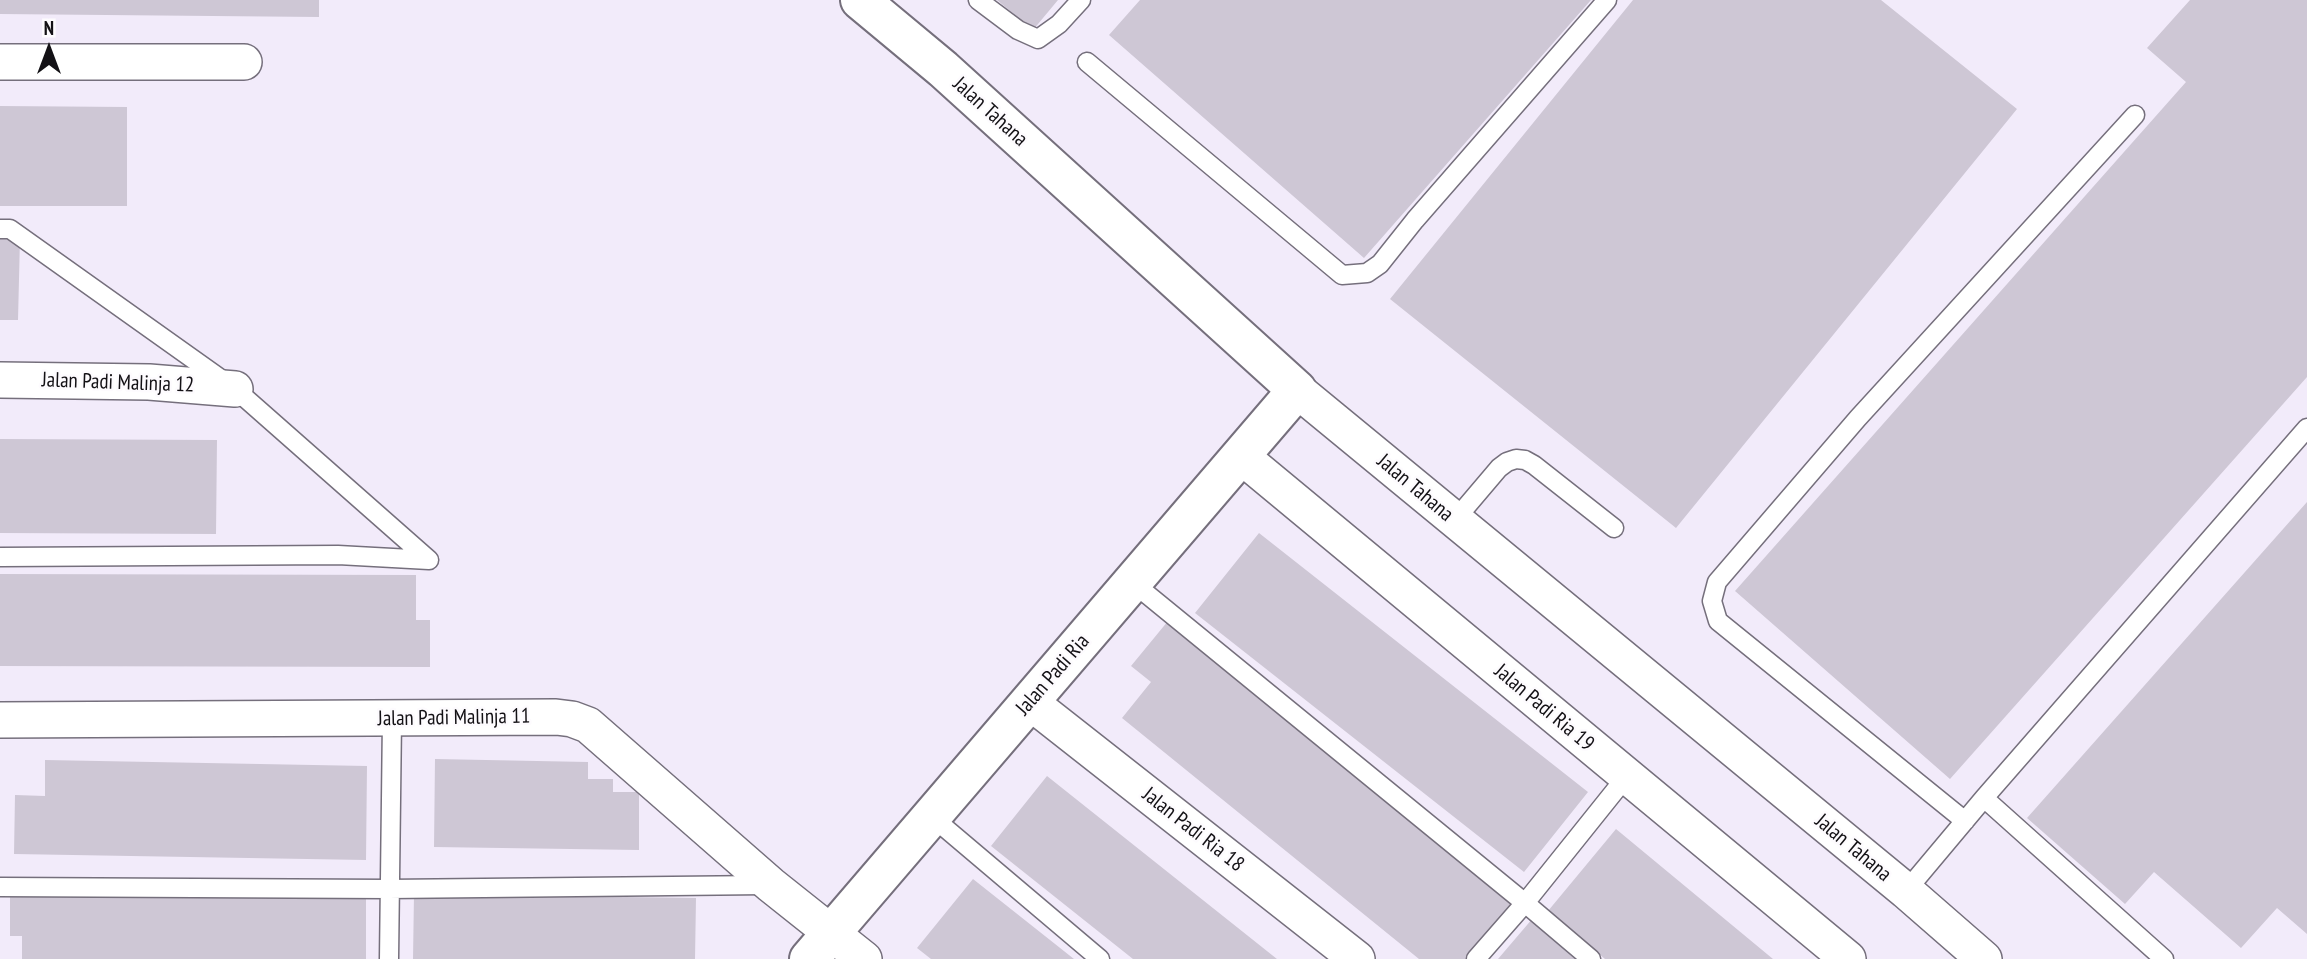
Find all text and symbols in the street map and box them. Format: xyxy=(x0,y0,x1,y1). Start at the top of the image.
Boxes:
north arrow xyxy=(14,14,84,84)
text: N xyxy=(44,16,54,40)
street label: Jalan Tahana xyxy=(948,72,1032,152)
street label: Jalan Padi Malinja 12 xyxy=(41,368,195,398)
street label: Jalan Tahana xyxy=(1372,449,1458,527)
street label: Jalan Padi Ria xyxy=(1011,629,1095,721)
street label: Jalan Padi Ria 19 xyxy=(1489,659,1599,757)
street label: Jalan Padi Malinja 11 xyxy=(378,704,530,732)
street label: Jalan Padi Ria 18 xyxy=(1137,782,1249,878)
street label: Jalan Tahana xyxy=(1810,809,1896,887)

